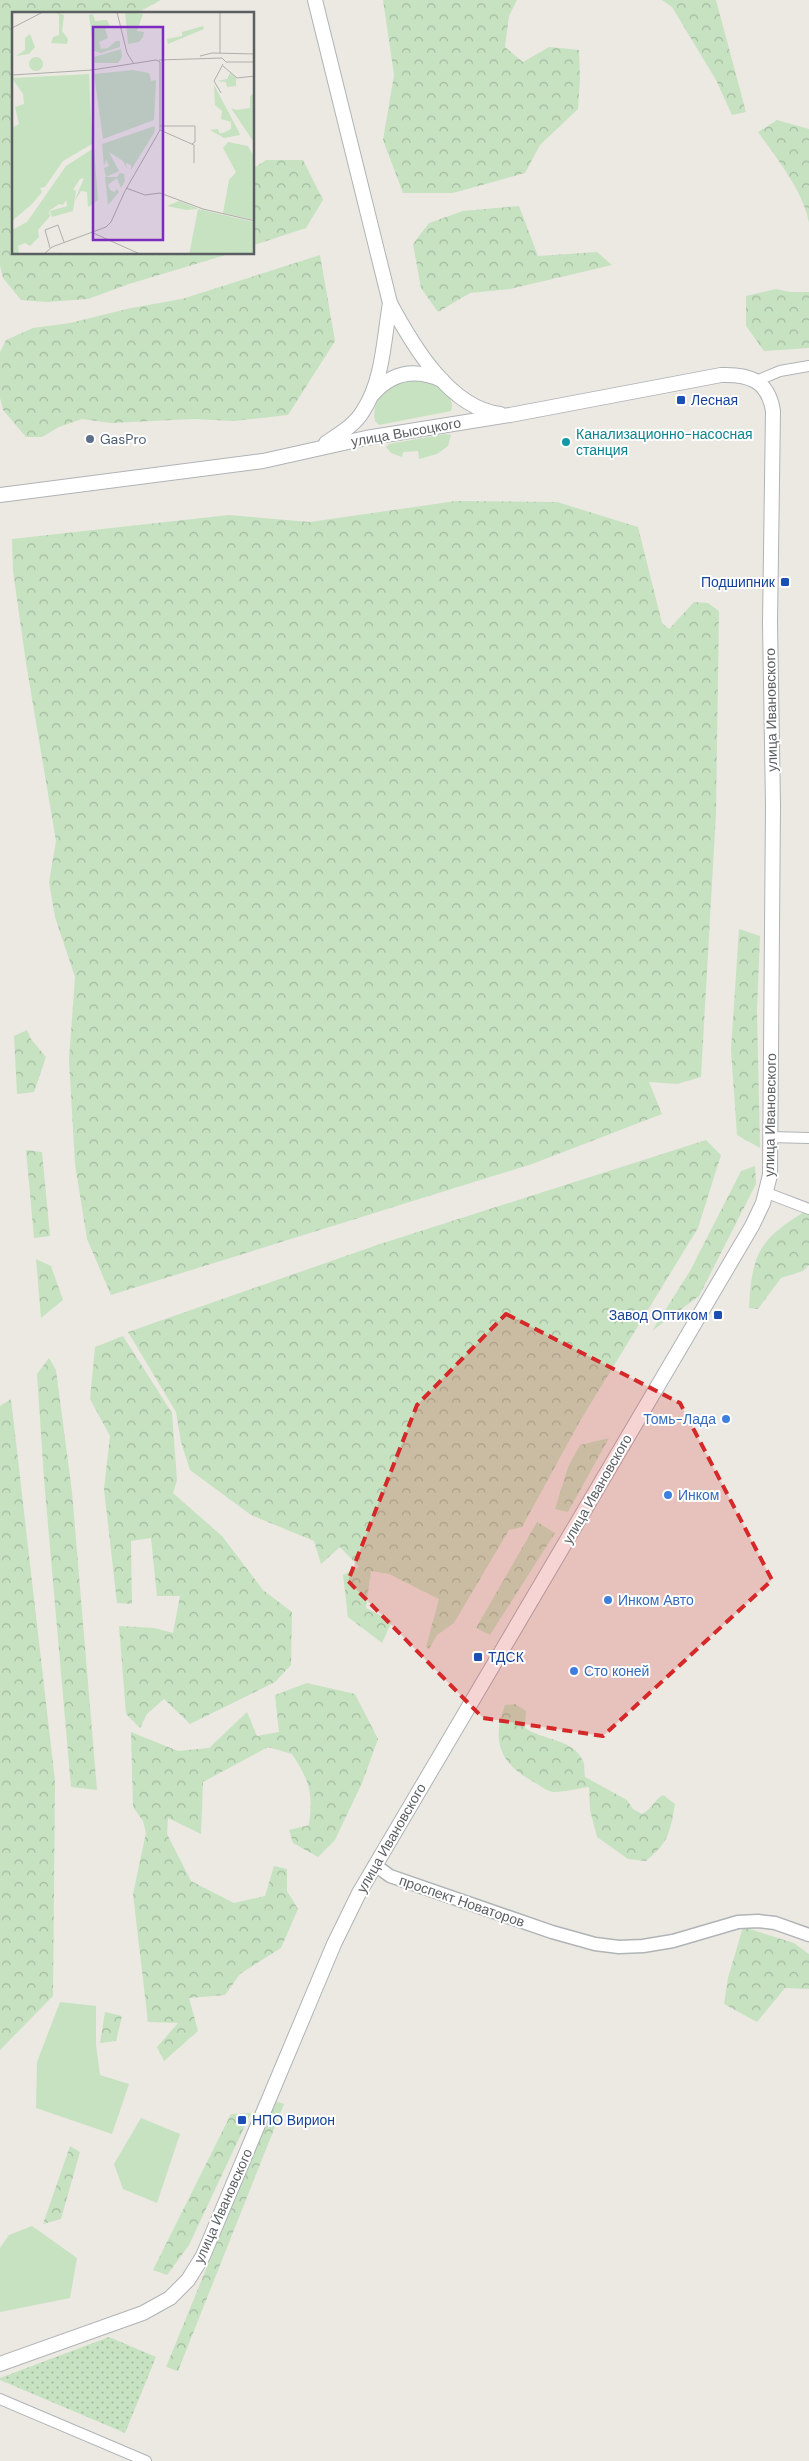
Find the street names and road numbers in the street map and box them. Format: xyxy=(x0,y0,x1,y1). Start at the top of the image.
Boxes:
street label: улица Высоцкого xyxy=(350,413,463,451)
street label: улица Ивановского xyxy=(761,648,781,772)
street label: улица Ивановского xyxy=(760,1053,780,1177)
street label: улица Ивановского xyxy=(558,1431,636,1547)
street label: улица Ивановского xyxy=(352,1780,430,1896)
street label: проспект Новаторов xyxy=(397,1871,527,1931)
street label: улица Ивановского xyxy=(190,2146,256,2266)

